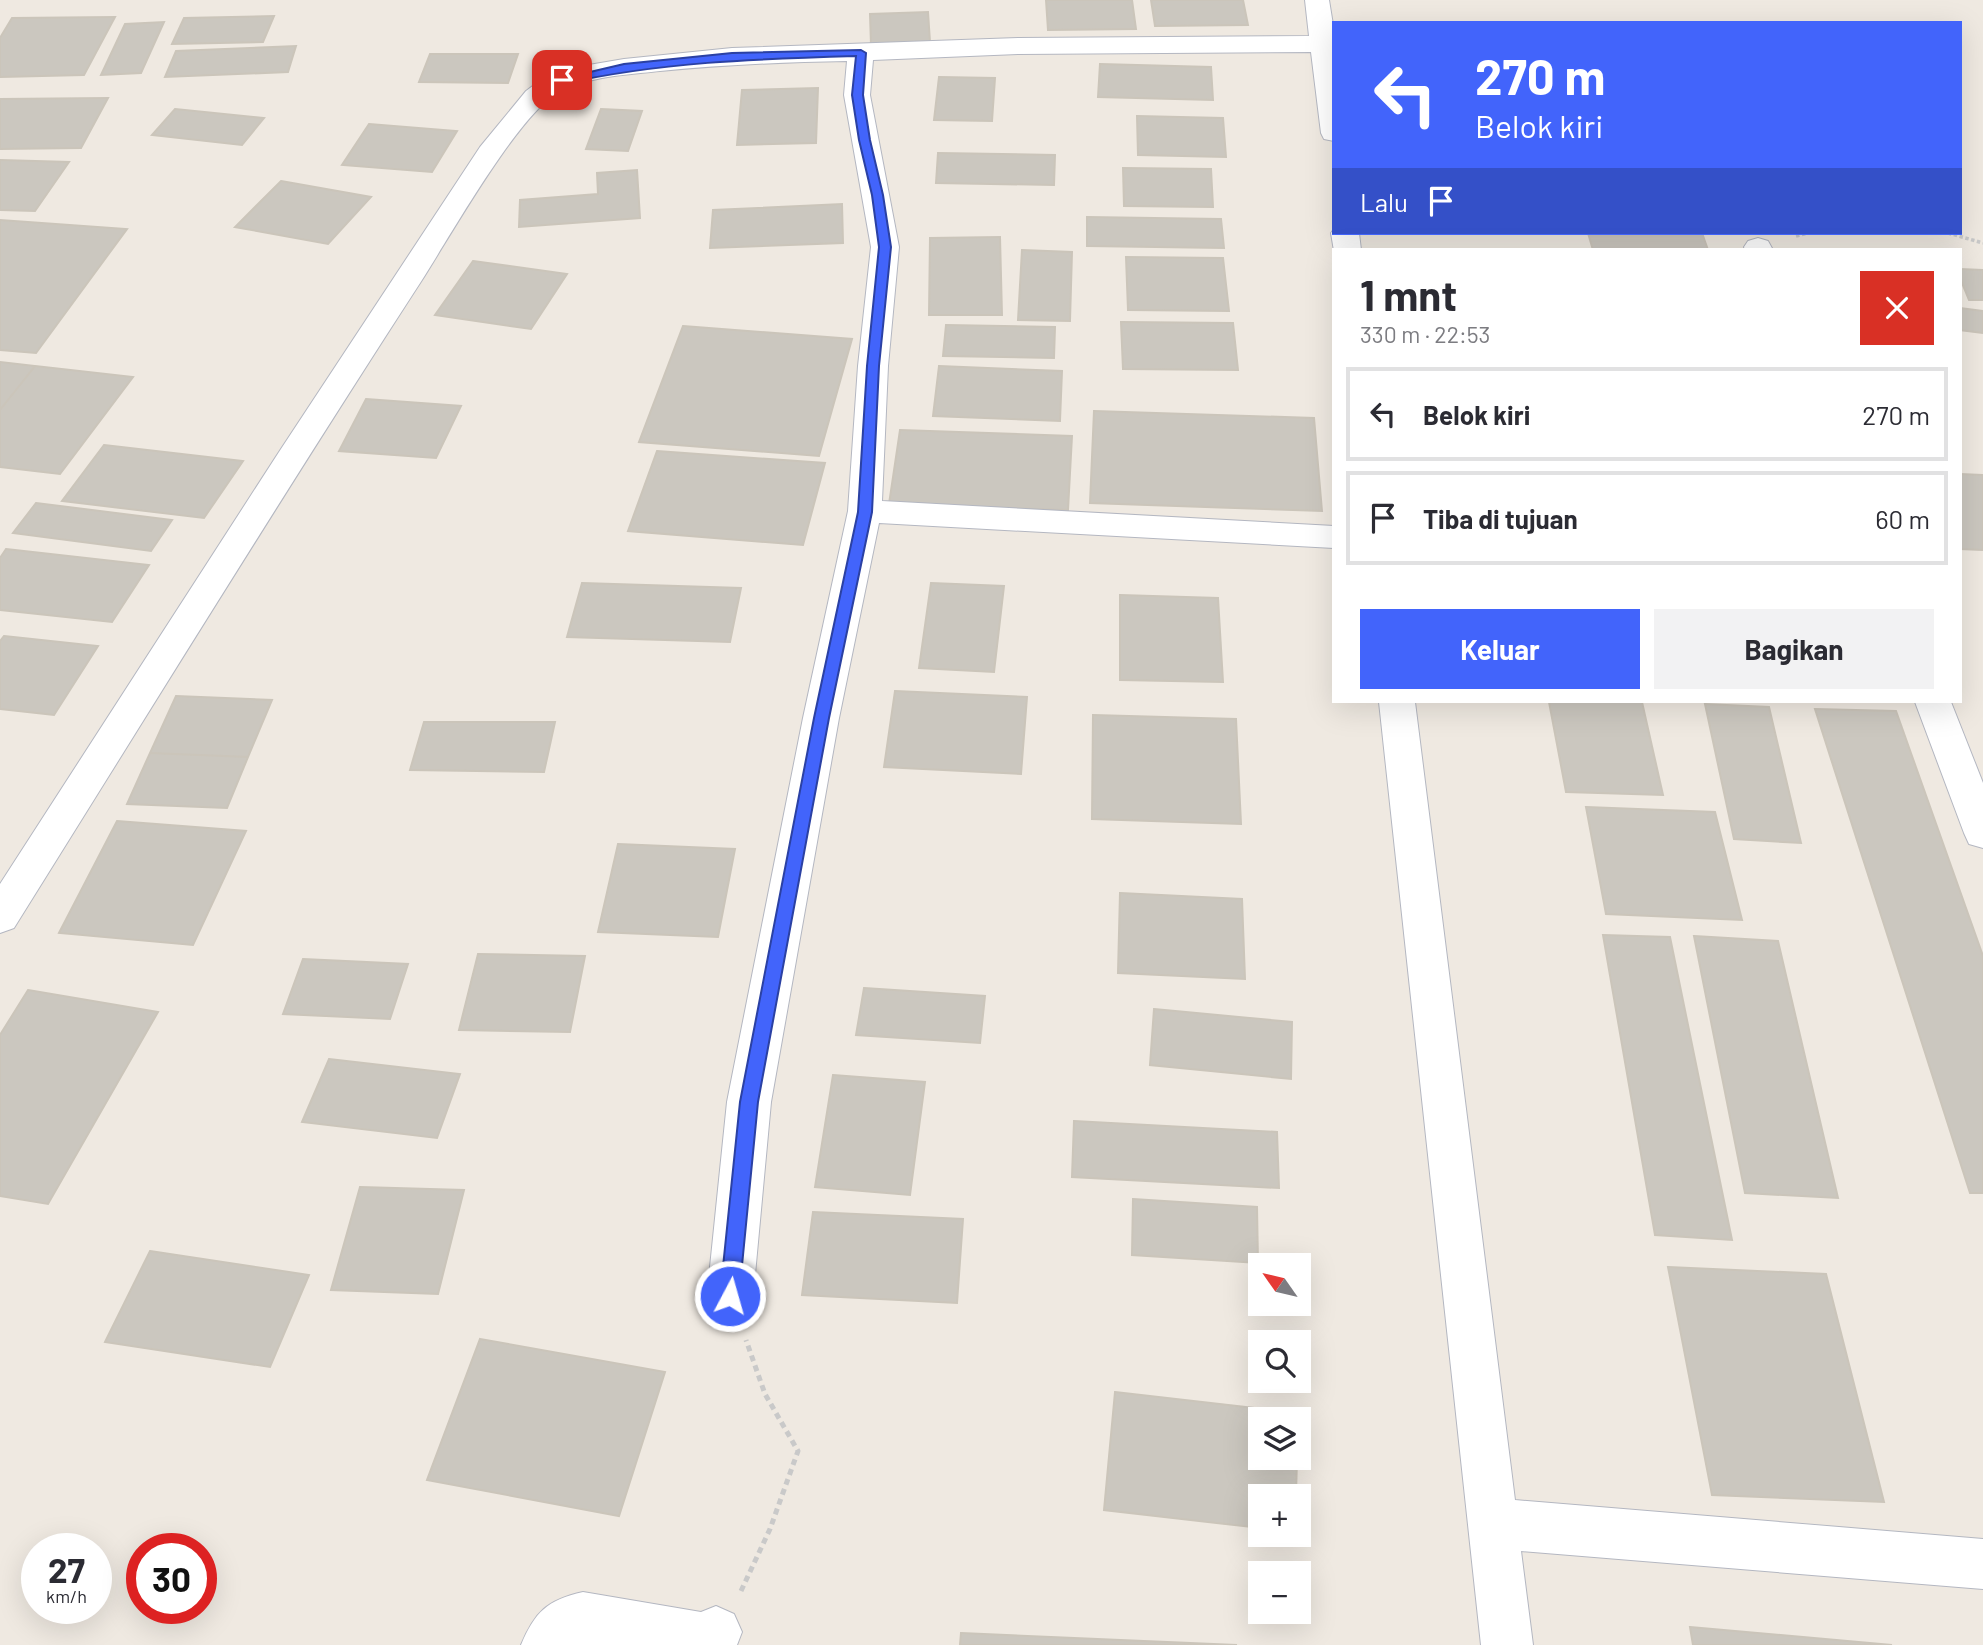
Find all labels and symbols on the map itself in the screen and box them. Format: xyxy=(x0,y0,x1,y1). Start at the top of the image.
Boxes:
pin xyxy=(532,50,592,110)
north arrow xyxy=(1248,1253,1311,1316)
position arrow xyxy=(693,1259,767,1333)
speed limit sign: 30 xyxy=(126,1533,217,1624)

